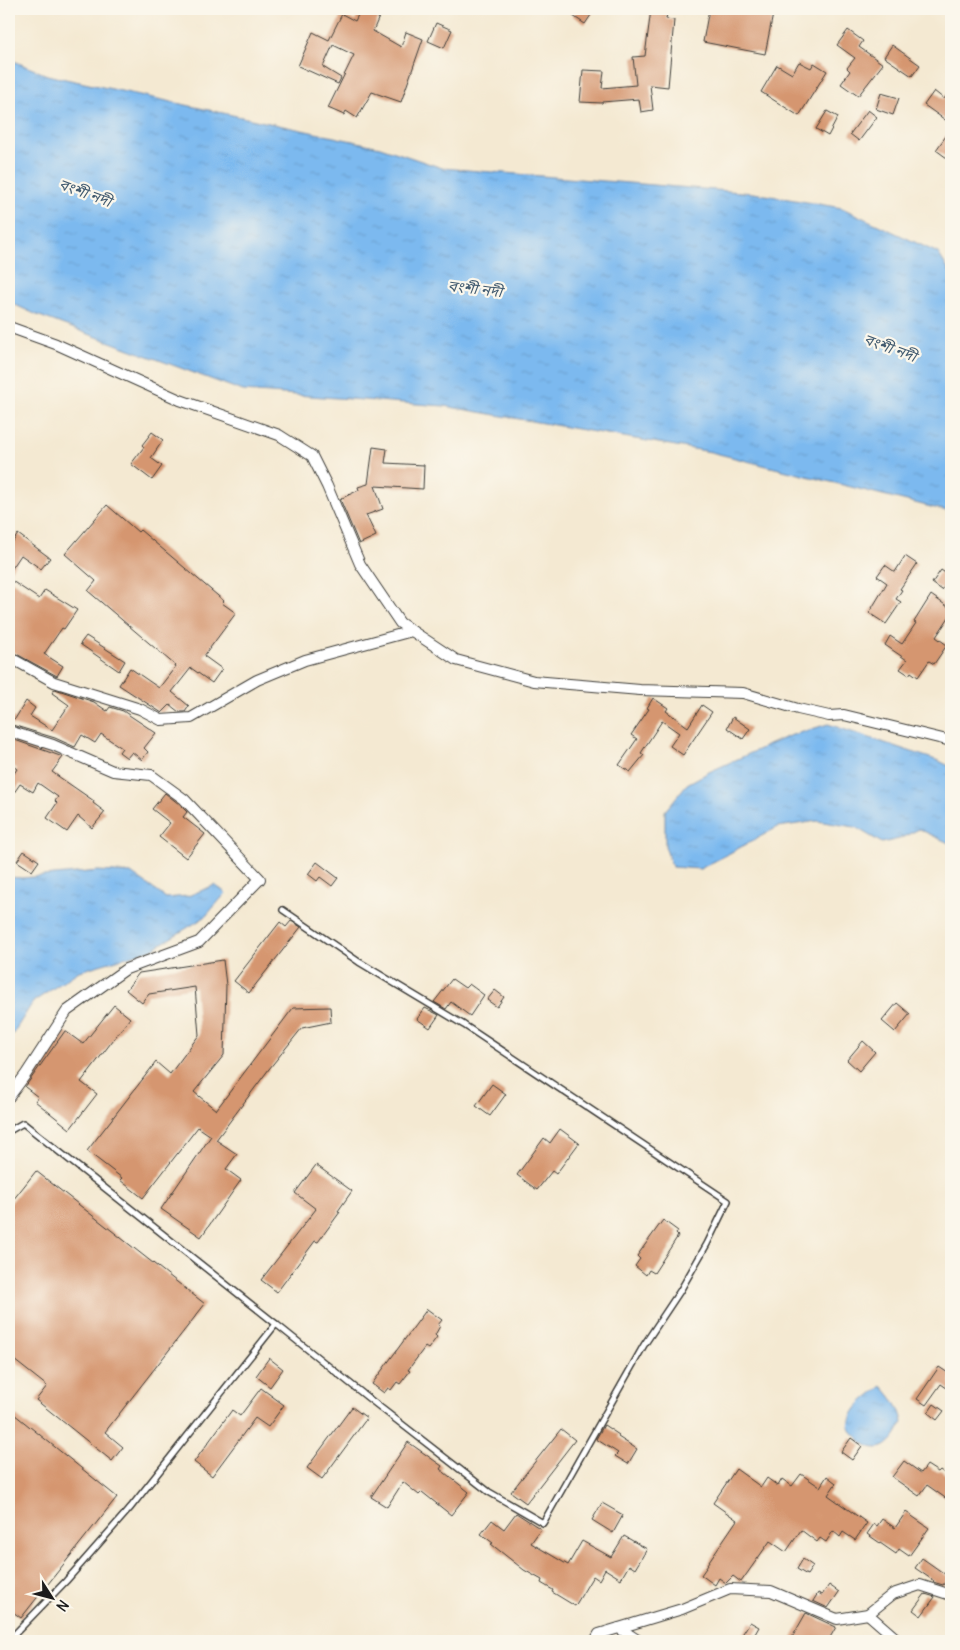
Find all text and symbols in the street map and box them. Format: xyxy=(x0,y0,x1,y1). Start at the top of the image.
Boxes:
water label: বংশী নদী xyxy=(56,174,117,212)
water label: বংশী নদী xyxy=(447,276,506,302)
water label: বংশী নদী xyxy=(861,329,922,367)
north arrow xyxy=(28,1572,78,1622)
text: N xyxy=(52,1596,73,1615)

